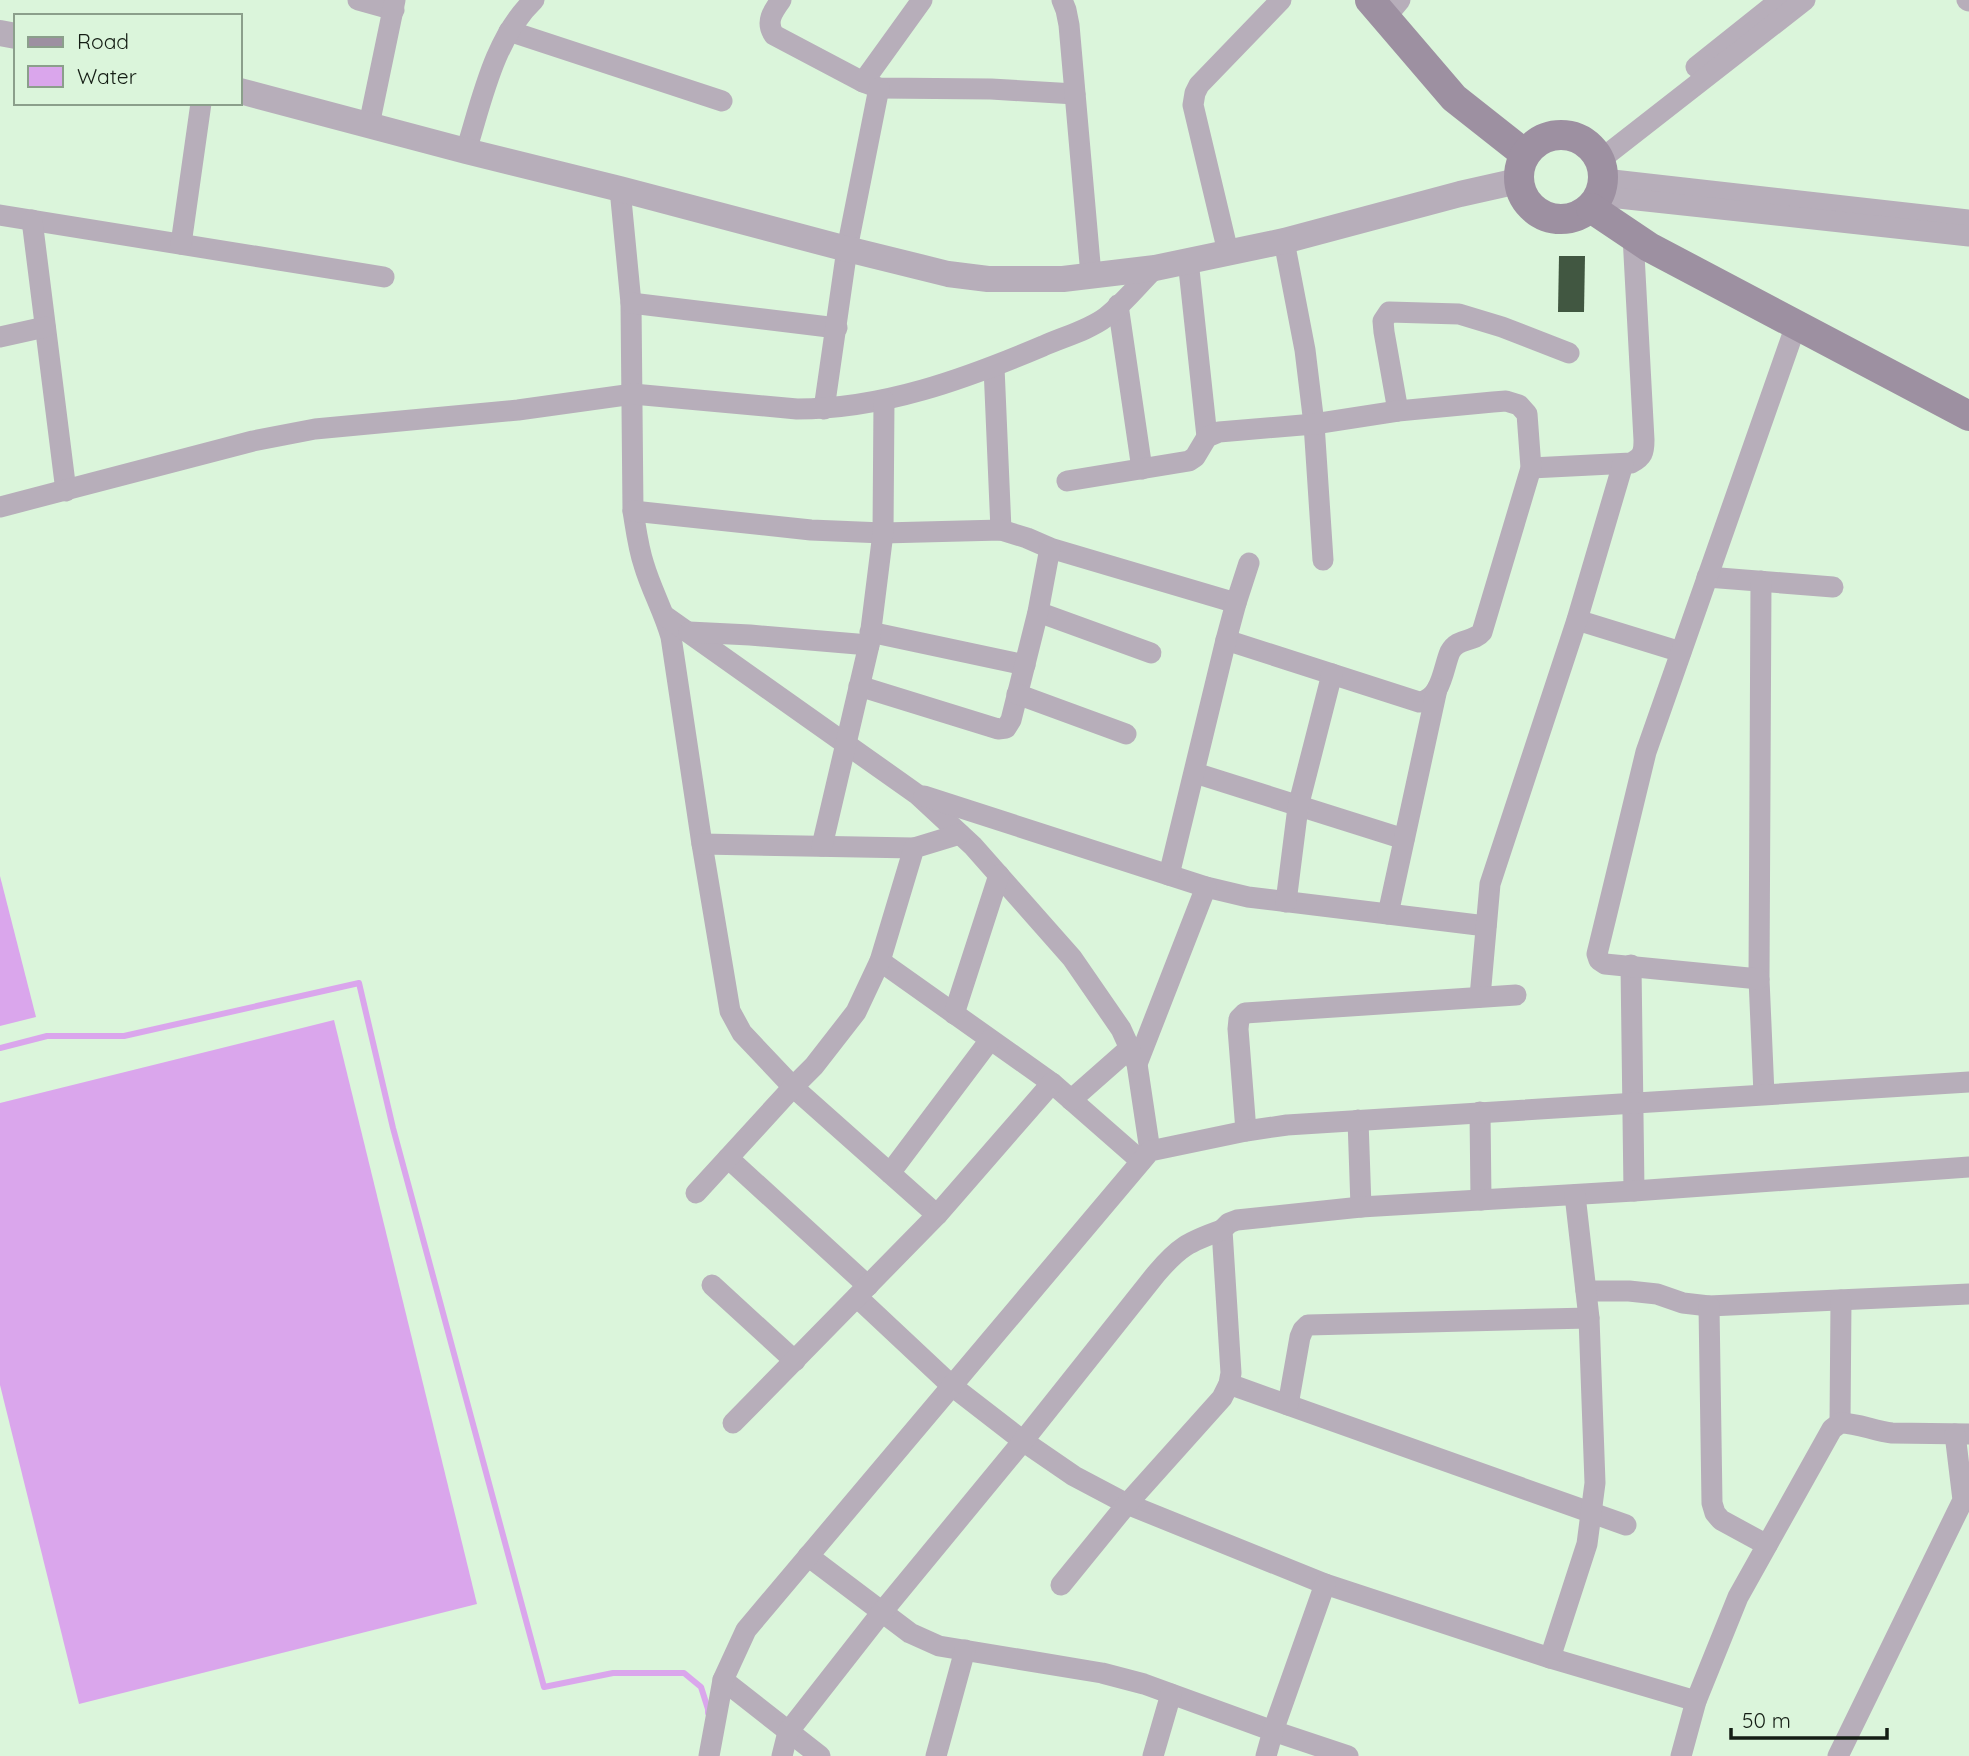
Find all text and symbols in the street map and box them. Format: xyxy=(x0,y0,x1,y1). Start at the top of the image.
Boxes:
legend xyxy=(14,14,242,105)
text: Road xyxy=(77,28,129,54)
text: Water xyxy=(77,63,137,89)
scale bar xyxy=(1731,1696,1887,1740)
text: 50 m xyxy=(1742,1707,1791,1733)

